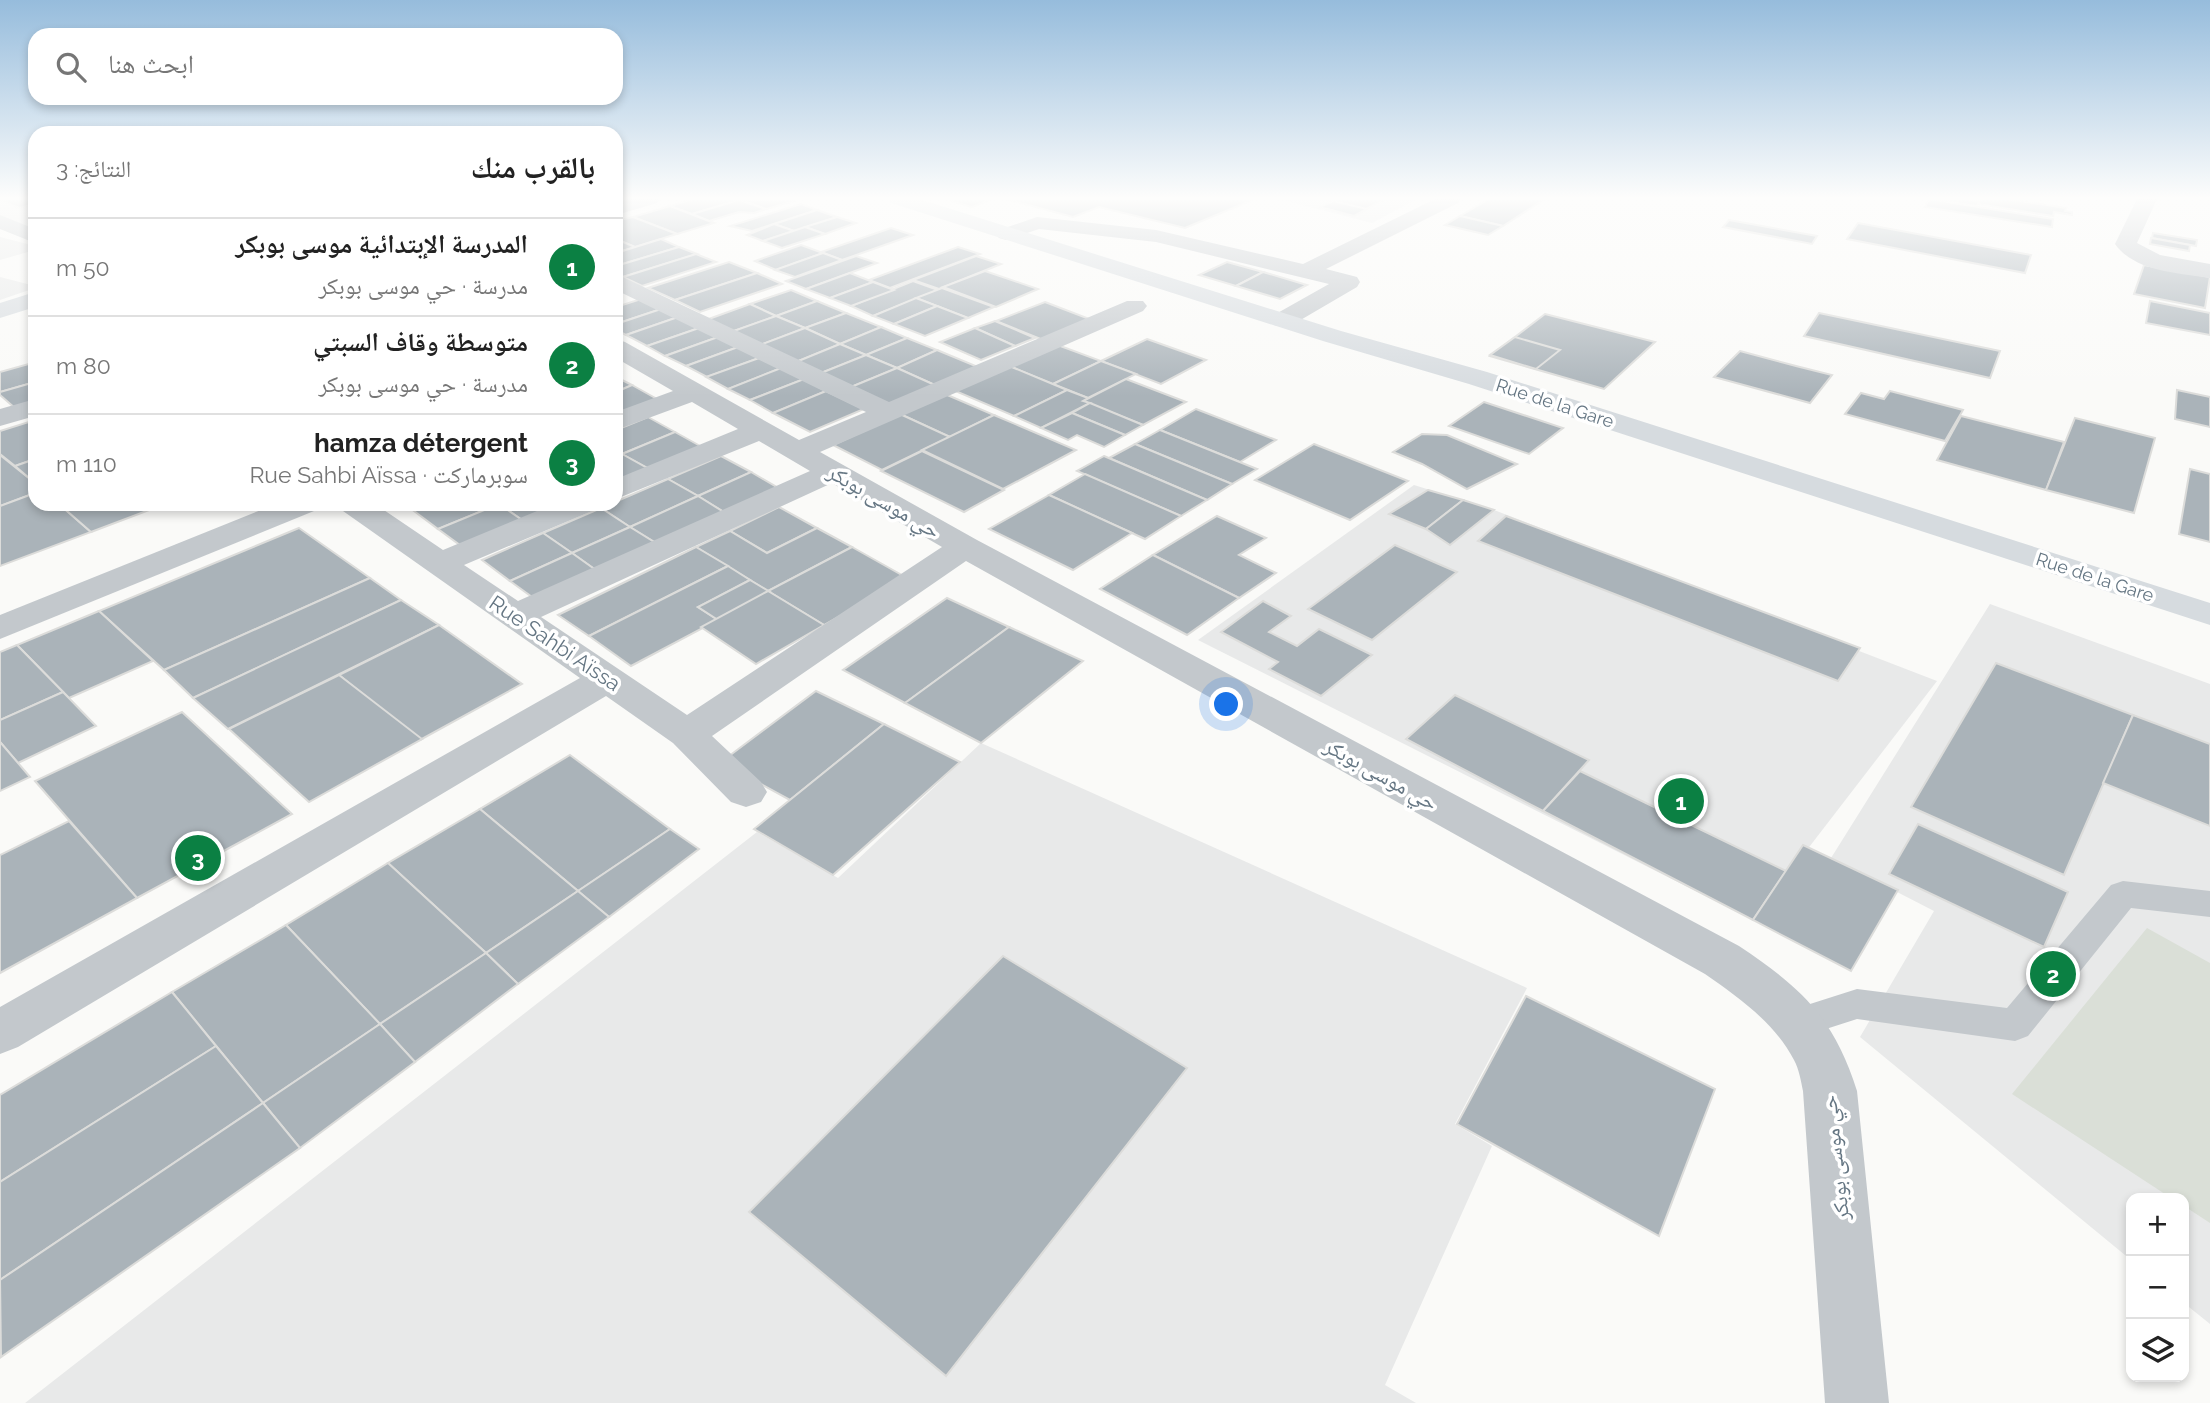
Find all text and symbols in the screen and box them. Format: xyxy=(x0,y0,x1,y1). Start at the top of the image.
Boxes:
search box xyxy=(28,28,623,105)
icon: search xyxy=(52,48,90,86)
text: ابحث هنا xyxy=(108,49,194,79)
text: بالقرب منك xyxy=(471,150,595,185)
text: النتائج: 3 xyxy=(56,155,131,182)
text: المدرسة الإبتدائية موسى بوبكر xyxy=(236,229,528,259)
text: 50 m xyxy=(56,254,110,281)
text: 1 xyxy=(566,254,578,281)
text: مدرسة · حي موسى بوبكر xyxy=(319,272,528,299)
text: متوسطة وقاف السبتي xyxy=(313,327,528,357)
text: 80 m xyxy=(56,352,111,379)
text: 2 xyxy=(566,352,579,379)
text: مدرسة · حي موسى بوبكر xyxy=(319,370,528,397)
street label: Rue de la Gare xyxy=(1494,374,1617,432)
text: hamza détergent xyxy=(314,428,528,458)
text: 110 m xyxy=(56,450,117,477)
text: 3 xyxy=(566,450,578,477)
street label: حي موسى بوبكر xyxy=(820,458,945,547)
text: سوبرماركت · Rue Sahbi Aïssa xyxy=(249,461,528,488)
street label: Rue de la Gare xyxy=(2034,548,2157,606)
street label: Rue Sahbi Aïssa xyxy=(485,590,625,696)
your location xyxy=(1209,687,1243,721)
street label: حي موسى بوبكر xyxy=(1317,732,1442,819)
pin: 1 xyxy=(1658,775,1704,827)
pin: 3 xyxy=(175,832,221,884)
pin: 2 xyxy=(2030,948,2076,1000)
street label: حي موسى بوبكر xyxy=(1816,1094,1858,1223)
map controls xyxy=(2126,1193,2189,1382)
button: + xyxy=(2126,1193,2189,1256)
button: − xyxy=(2126,1256,2189,1319)
button: layers xyxy=(2126,1319,2189,1382)

